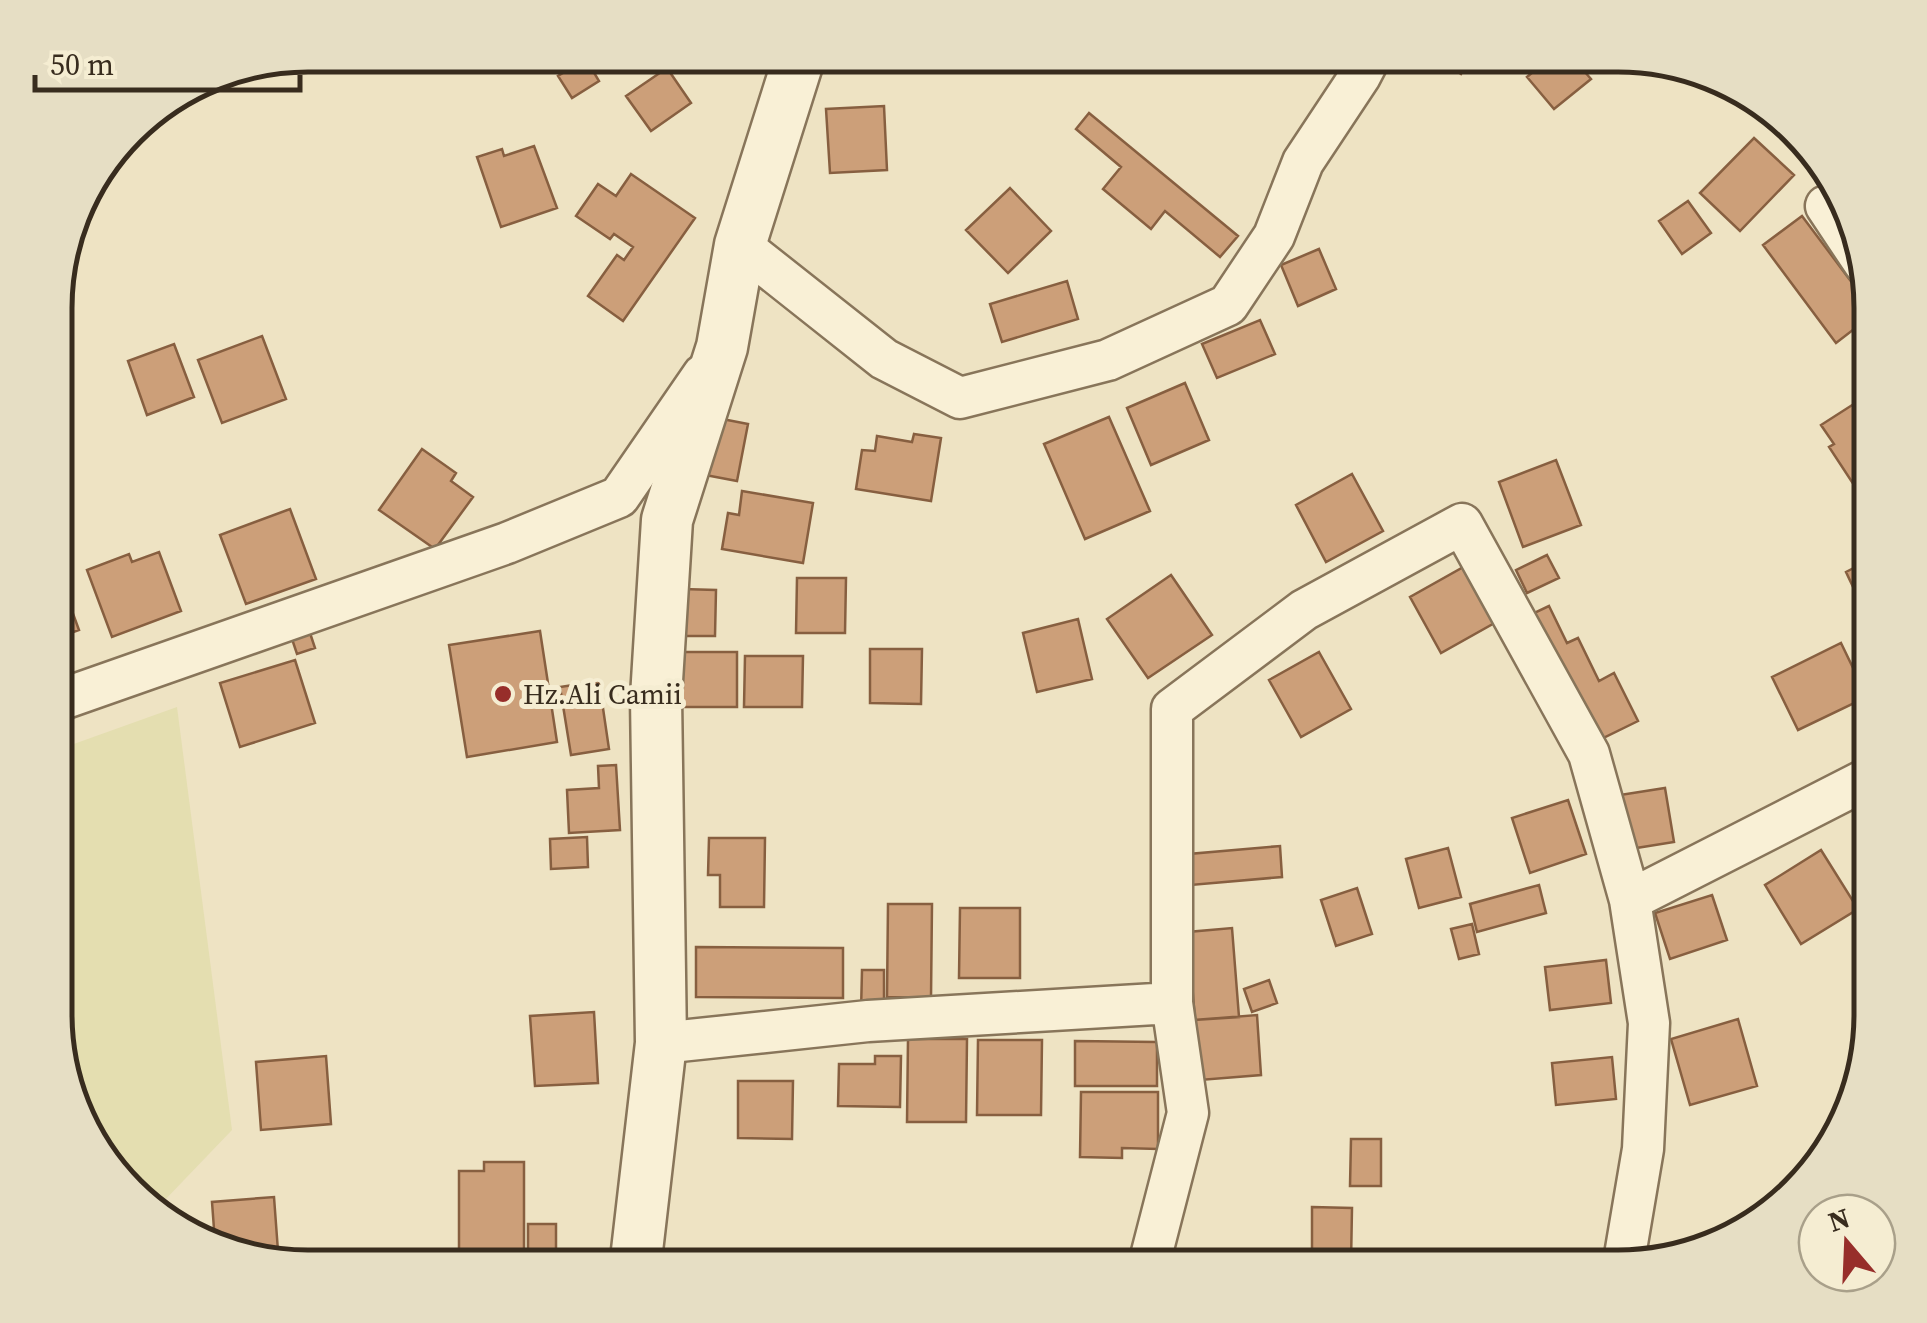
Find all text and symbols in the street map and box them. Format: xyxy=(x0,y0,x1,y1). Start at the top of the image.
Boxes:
scale bar xyxy=(35,30,300,92)
text: 50 m xyxy=(50,44,114,85)
place label: Hz.Ali Camii xyxy=(523,675,682,713)
marker: Hz.Ali Camii xyxy=(492,683,514,705)
north arrow xyxy=(1797,1193,1897,1293)
text: N xyxy=(1823,1198,1855,1241)

